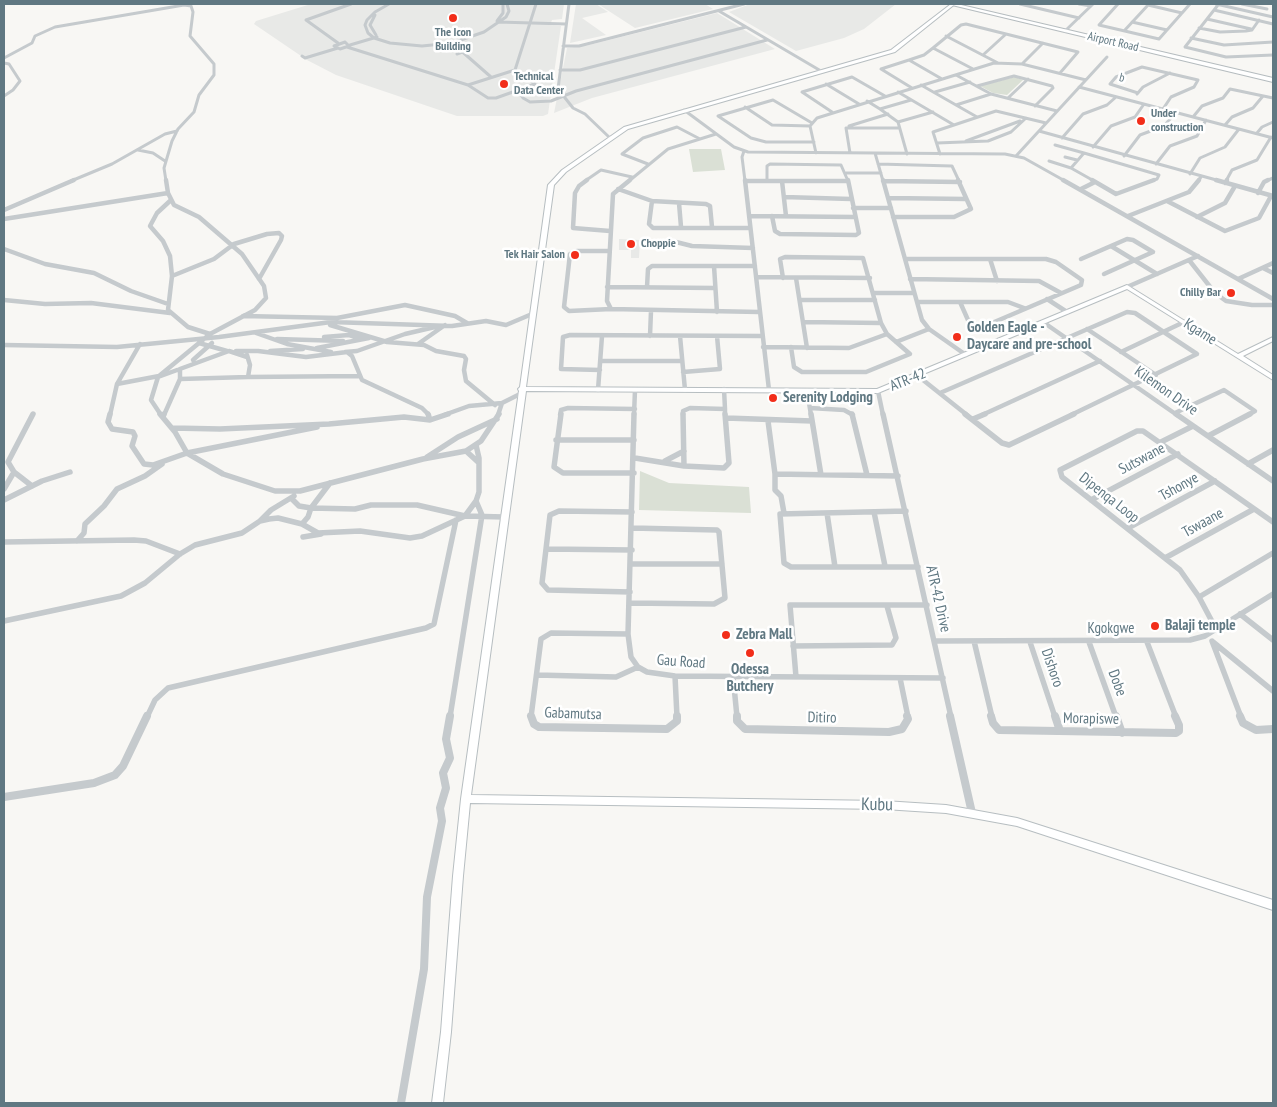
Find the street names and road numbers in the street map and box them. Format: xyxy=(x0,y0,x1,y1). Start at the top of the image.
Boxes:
street label: Airport Road xyxy=(1086,29,1140,55)
street label: b xyxy=(1118,70,1126,86)
street label: Kgame xyxy=(1180,315,1220,349)
street label: Kilemon Drive xyxy=(1131,363,1201,419)
street label: ATR-42 xyxy=(887,365,929,395)
street label: Sutswane xyxy=(1116,439,1168,479)
street label: Dipenqa Loop xyxy=(1075,469,1143,527)
street label: Tshonye xyxy=(1156,469,1202,505)
street label: Tswaane xyxy=(1179,504,1227,542)
street label: ATR-42 Drive xyxy=(922,564,954,634)
street label: Kgokgwe xyxy=(1088,620,1134,638)
street label: Dishoro xyxy=(1037,646,1067,690)
street label: Gau Road xyxy=(656,651,706,673)
street label: Dobe xyxy=(1104,667,1130,699)
street label: Gabamutsa xyxy=(544,704,602,724)
street label: Ditiro xyxy=(807,709,837,727)
street label: Morapiswe xyxy=(1063,710,1119,728)
street label: Kubu xyxy=(861,794,893,816)

